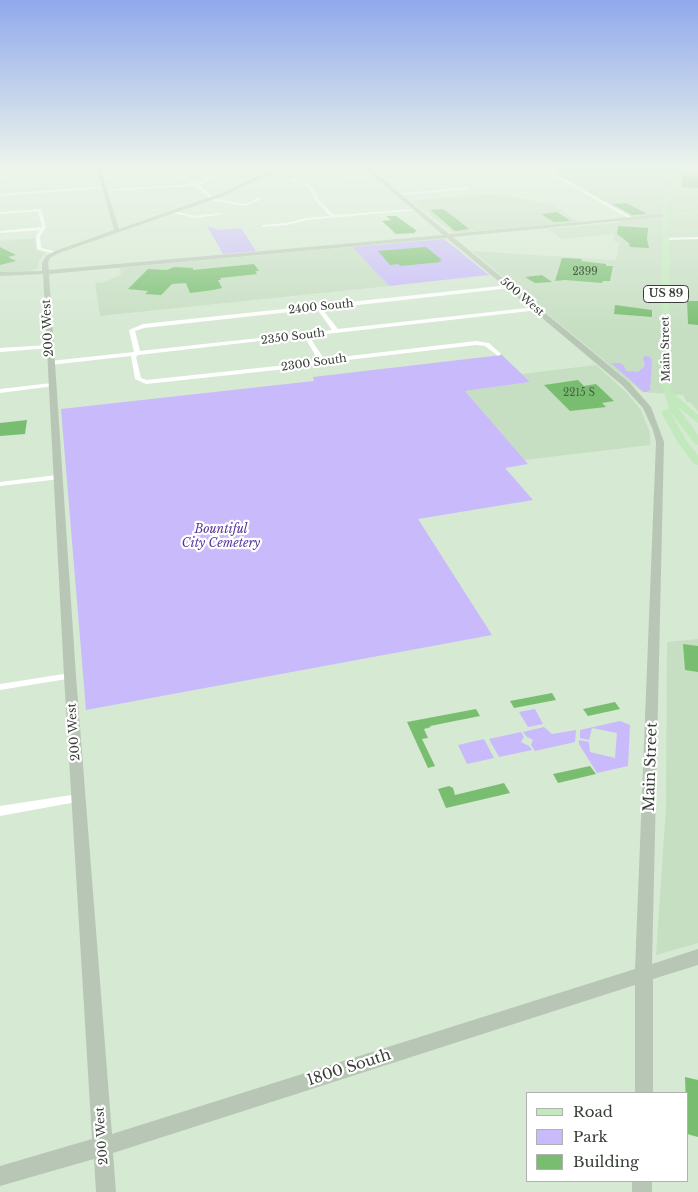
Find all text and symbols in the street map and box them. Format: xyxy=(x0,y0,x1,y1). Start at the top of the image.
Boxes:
house number: 2399 xyxy=(572,266,598,278)
street label: 500 West xyxy=(498,275,546,319)
road number: US 89 xyxy=(644,286,688,302)
street label: 2400 South xyxy=(288,297,354,317)
street label: 200 West xyxy=(39,299,57,357)
street label: Main Street xyxy=(659,316,673,382)
street label: 2350 South xyxy=(260,327,326,347)
street label: 2300 South xyxy=(281,352,347,374)
house number: 2215 S xyxy=(563,387,595,399)
park label: Bountiful City Cemetery xyxy=(182,523,260,551)
street label: 200 West xyxy=(65,703,83,761)
street label: Main Street xyxy=(640,722,662,812)
street label: 1800 South xyxy=(305,1046,393,1090)
legend xyxy=(526,1092,688,1182)
text: Road xyxy=(573,1102,613,1121)
street label: 200 West xyxy=(93,1107,111,1165)
text: Park xyxy=(573,1127,608,1146)
text: Building xyxy=(573,1152,639,1171)

